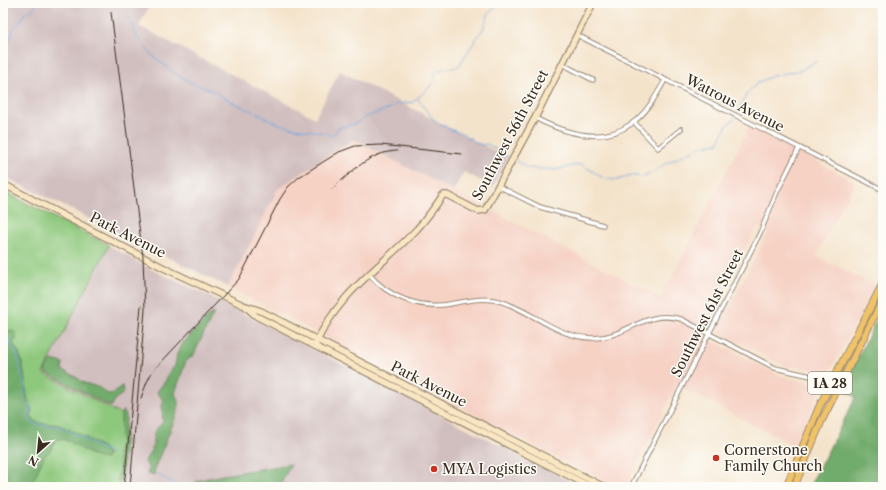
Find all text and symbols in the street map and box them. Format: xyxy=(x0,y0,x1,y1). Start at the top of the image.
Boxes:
street label: Southwest 56th Street xyxy=(468,66,552,204)
street label: Watrous Avenue xyxy=(682,70,788,136)
street label: Park Avenue xyxy=(87,208,169,262)
street label: Southwest 61st Street xyxy=(667,246,747,380)
street label: Park Avenue xyxy=(388,357,470,411)
road number: IA 28 xyxy=(808,372,852,394)
north arrow xyxy=(18,432,58,472)
place label: Cornerstone Family Church xyxy=(724,441,823,475)
text: N xyxy=(26,452,41,469)
marker: Cornerstone Family Church xyxy=(711,453,721,463)
place label: MYA Logistics xyxy=(442,460,537,478)
marker: MYA Logistics xyxy=(429,464,439,474)

